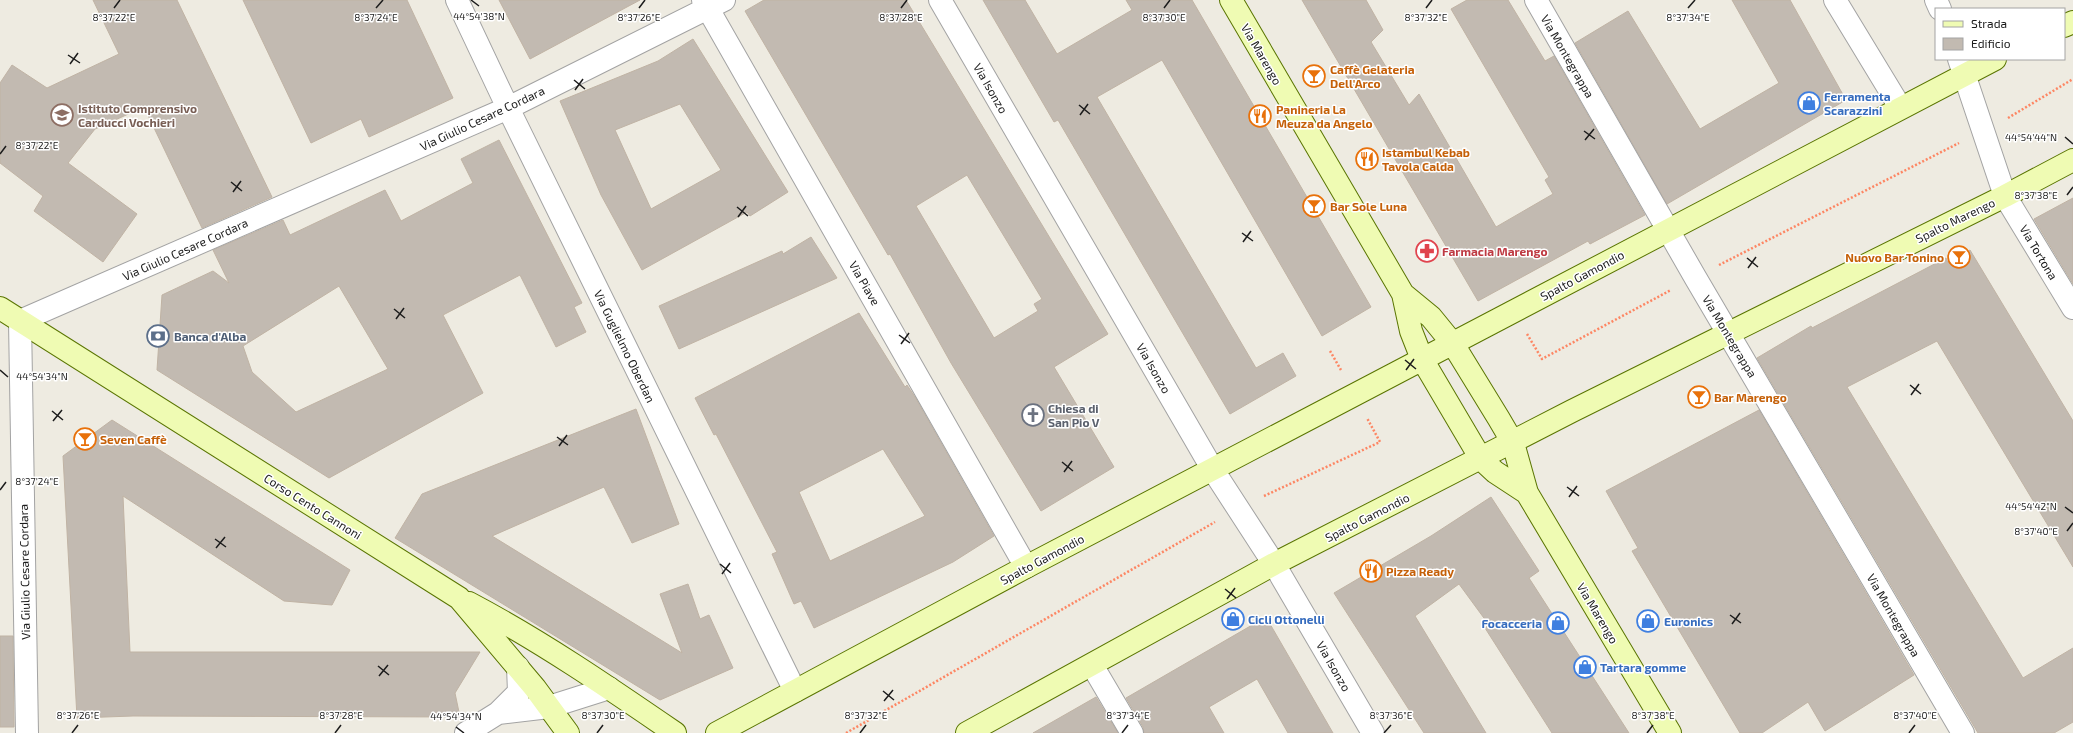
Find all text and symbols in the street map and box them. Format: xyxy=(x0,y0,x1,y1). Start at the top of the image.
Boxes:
legend xyxy=(1935,8,2065,60)
text: 44°54'38"N xyxy=(453,10,505,22)
text: 8°37'22"E xyxy=(93,11,136,23)
text: 8°37'24"E xyxy=(354,11,398,23)
text: 8°37'26"E xyxy=(618,11,661,23)
text: 8°37'28"E xyxy=(879,11,923,23)
text: 8°37'30"E xyxy=(1142,11,1186,23)
text: 8°37'32"E xyxy=(1405,11,1448,23)
text: 8°37'34"E xyxy=(1666,11,1710,23)
street label: Via Montegrappa xyxy=(1539,12,1597,100)
text: Strada xyxy=(1971,16,2007,30)
street label: Via Marengo xyxy=(1239,21,1285,87)
text: Edificio xyxy=(1971,36,2011,50)
street label: Via Isonzo xyxy=(971,60,1011,116)
place label: Caffè Gelateria Dell'Arco xyxy=(1330,62,1415,90)
bar icon: Caffè Gelateria Dell'Arco xyxy=(1301,63,1327,89)
street label: Via Giulio Cesare Cordara xyxy=(417,83,547,153)
place label: Ferramenta Scarazzini xyxy=(1824,89,1891,117)
shop icon: Ferramenta Scarazzini xyxy=(1796,90,1822,116)
place label: Istituto Comprensivo Carducci Vochieri xyxy=(78,101,197,129)
school or university icon: Istituto Comprensivo Carducci Vochieri xyxy=(49,102,75,128)
place label: Panineria La Meuza da Angelo xyxy=(1276,102,1373,130)
restaurant icon: Panineria La Meuza da Angelo xyxy=(1247,103,1273,129)
text: 44°54'44"N xyxy=(2005,131,2057,143)
text: 8°37'22"E xyxy=(16,139,59,151)
place label: Istambul Kebab Tavola Calda xyxy=(1382,145,1470,173)
restaurant icon: Istambul Kebab Tavola Calda xyxy=(1354,146,1380,172)
text: 8°37'38"E xyxy=(2014,189,2058,201)
bar icon: Bar Sole Luna xyxy=(1301,193,1327,219)
street label: Spalto Marengo xyxy=(1913,195,1997,245)
place label: Bar Sole Luna xyxy=(1330,199,1407,213)
street label: Via Giulio Cesare Cordara xyxy=(120,215,250,283)
street label: Via Tortona xyxy=(2017,222,2061,282)
pharmacy icon: Farmacia Marengo xyxy=(1414,238,1440,264)
place label: Farmacia Marengo xyxy=(1442,244,1547,258)
bar icon: Nuovo Bar Tonino xyxy=(1946,244,1972,270)
street label: Spalto Gamondio xyxy=(1538,247,1626,303)
place label: Nuovo Bar Tonino xyxy=(1845,250,1944,264)
street label: Via Piave xyxy=(847,258,883,308)
street label: Via Guglielmo Oberdan xyxy=(592,287,658,405)
street label: Via Montegrappa xyxy=(1700,292,1760,380)
bank icon: Banca d'Alba xyxy=(145,323,171,349)
place label: Banca d'Alba xyxy=(174,329,246,343)
street label: Via Isonzo xyxy=(1134,340,1174,396)
text: 44°54'34"N xyxy=(16,370,68,382)
bar icon: Bar Marengo xyxy=(1686,384,1712,410)
place label: Bar Marengo xyxy=(1714,390,1787,404)
place label: Chiesa di San Pio V xyxy=(1048,401,1100,429)
church icon: Chiesa di San Pio V xyxy=(1020,402,1046,428)
bar icon: Seven Caffè xyxy=(72,426,98,452)
place label: Seven Caffè xyxy=(100,432,167,446)
street label: Corso Cento Cannoni xyxy=(262,470,364,542)
text: 8°37'24"E xyxy=(15,475,59,487)
street label: Spalto Gamondio xyxy=(1322,490,1412,544)
text: 44°54'42"N xyxy=(2005,500,2057,512)
street label: Via Giulio Cesare Cordara xyxy=(16,504,32,640)
text: 8°37'40"E xyxy=(2014,525,2058,537)
street label: Spalto Gamondio xyxy=(998,531,1086,587)
restaurant icon: Pizza Ready xyxy=(1358,558,1384,584)
place label: Pizza Ready xyxy=(1386,564,1454,579)
street label: Via Montegrappa xyxy=(1865,571,1923,659)
street label: Via Marengo xyxy=(1574,580,1622,646)
shop icon: Cicli Ottonelli xyxy=(1220,606,1246,632)
shop icon: Euronics xyxy=(1635,608,1661,634)
shop icon: Focacceria xyxy=(1545,610,1571,636)
place label: Cicli Ottonelli xyxy=(1248,612,1325,626)
place label: Euronics xyxy=(1664,614,1713,628)
place label: Focacceria xyxy=(1481,616,1542,630)
street label: Via Isonzo xyxy=(1314,638,1354,694)
shop icon: Tartara gomme xyxy=(1572,654,1598,680)
place label: Tartara gomme xyxy=(1600,660,1687,674)
text: 8°37'26"E xyxy=(57,709,100,721)
text: 8°37'28"E xyxy=(319,709,363,721)
text: 8°37'30"E xyxy=(581,709,625,721)
text: 8°37'32"E xyxy=(845,709,888,721)
text: 8°37'34"E xyxy=(1106,709,1150,721)
text: 8°37'36"E xyxy=(1370,709,1413,721)
text: 8°37'38"E xyxy=(1631,709,1675,721)
text: 8°37'40"E xyxy=(1893,709,1937,721)
text: 44°54'34"N xyxy=(430,710,482,722)

